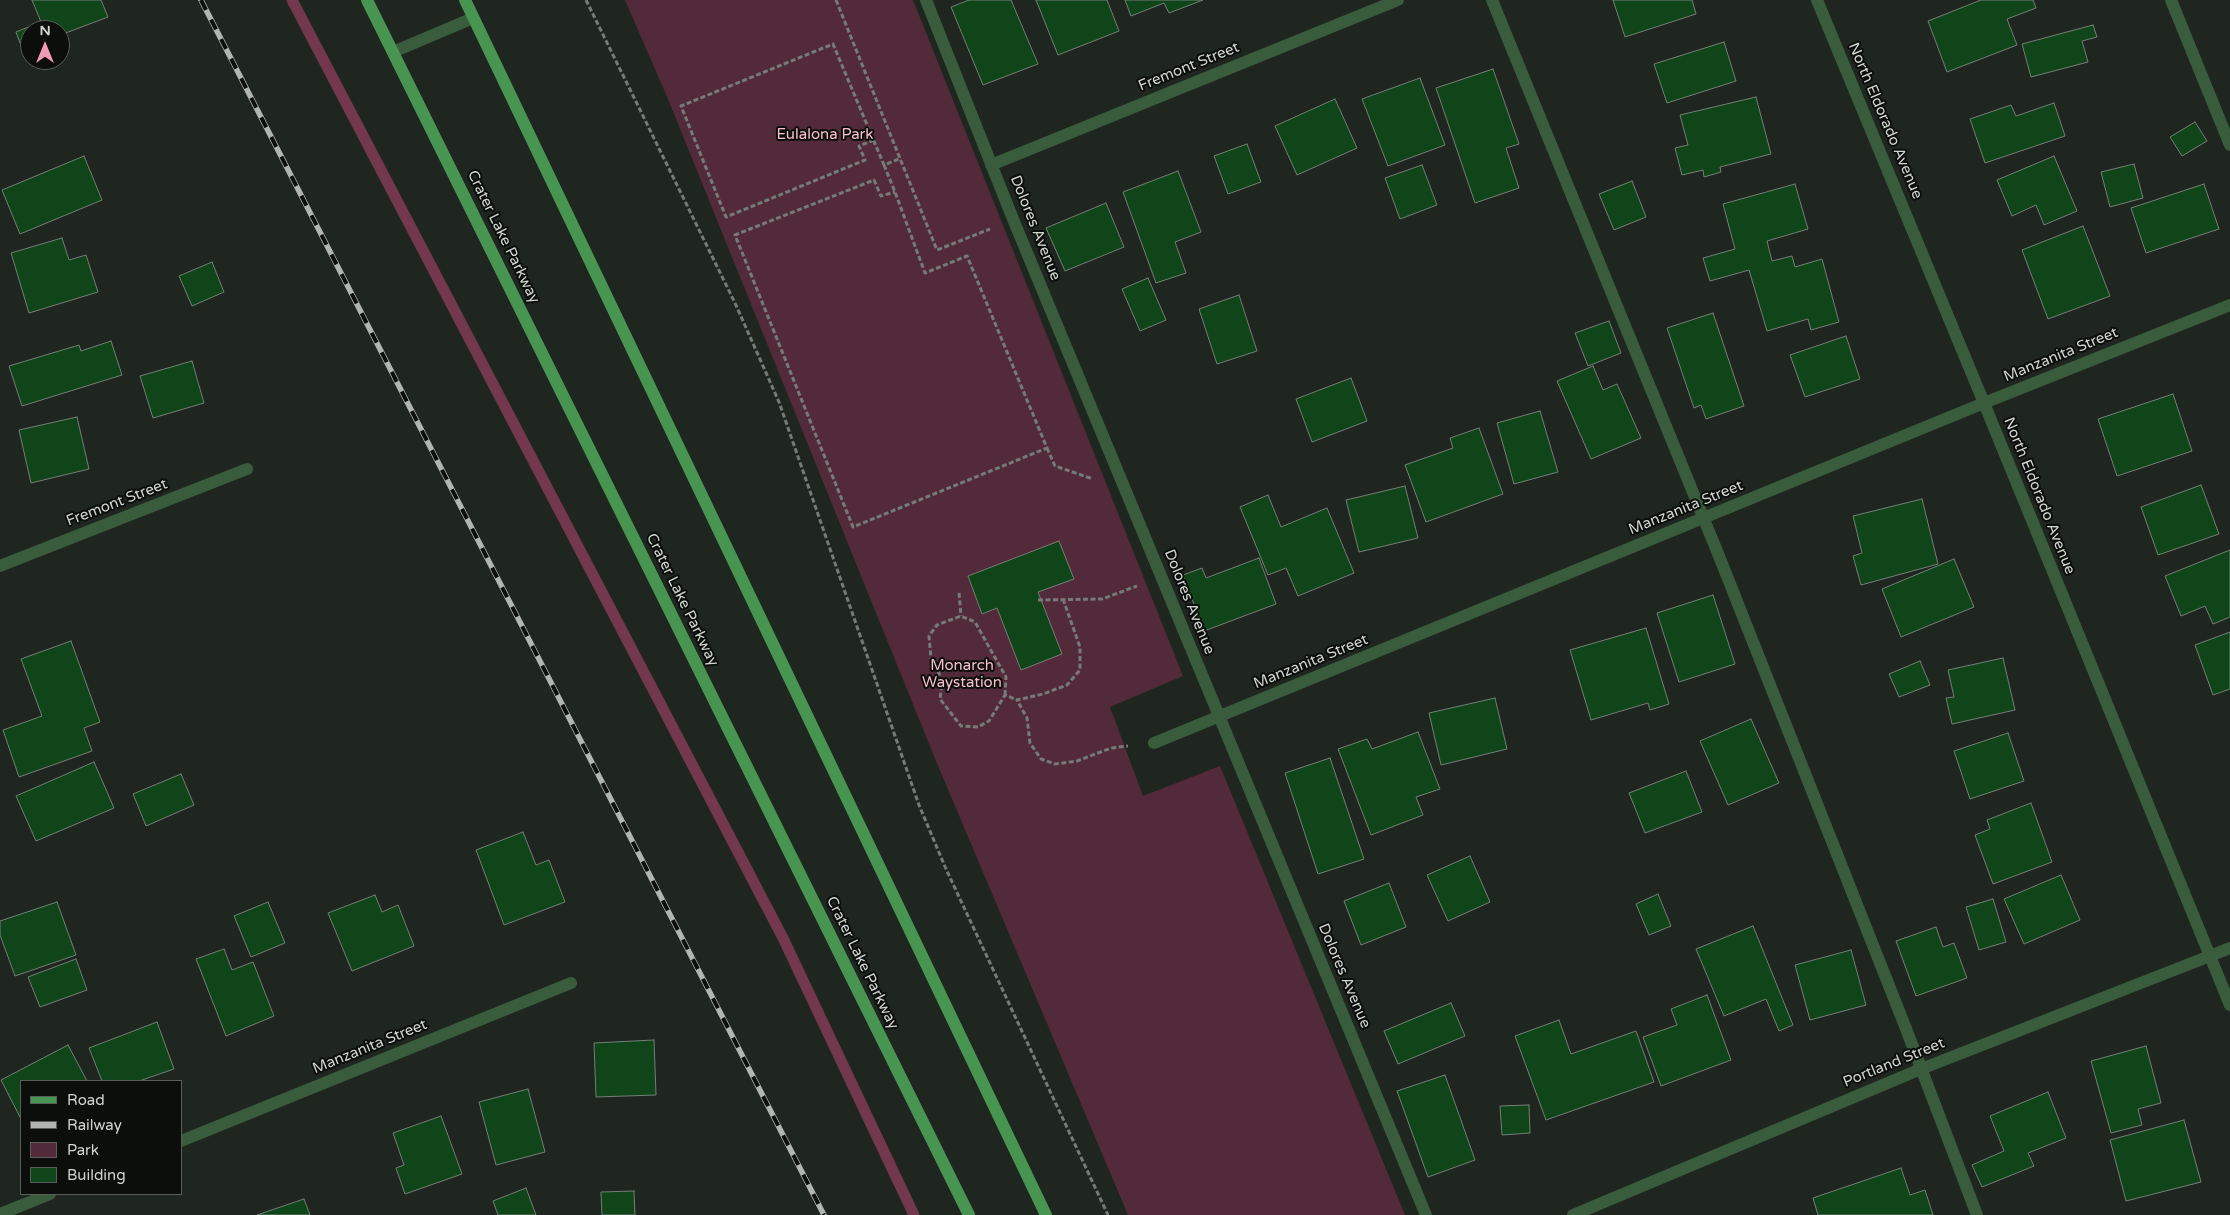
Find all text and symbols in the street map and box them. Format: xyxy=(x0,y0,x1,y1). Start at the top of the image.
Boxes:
north arrow xyxy=(20,20,70,70)
text: N xyxy=(39,22,51,39)
street label: Fremont Street xyxy=(1136,39,1242,95)
street label: North Eldorado Avenue xyxy=(1844,40,1926,202)
park label: Eulalona Park xyxy=(776,126,874,144)
street label: Crater Lake Parkway xyxy=(463,168,543,306)
street label: Dolores Avenue xyxy=(1006,173,1064,283)
street label: Manzanita Street xyxy=(2001,324,2121,386)
street label: North Eldorado Avenue xyxy=(1999,415,2079,577)
street label: Fremont Street xyxy=(64,475,170,531)
street label: Manzanita Street xyxy=(1626,477,1746,539)
street label: Crater Lake Parkway xyxy=(642,531,722,669)
street label: Dolores Avenue xyxy=(1160,547,1218,657)
street label: Manzanita Street xyxy=(1251,631,1371,693)
park label: Monarch Waystation xyxy=(922,657,1002,692)
street label: Crater Lake Parkway xyxy=(822,894,902,1032)
street label: Dolores Avenue xyxy=(1314,921,1374,1031)
street label: Manzanita Street xyxy=(310,1016,430,1078)
street label: Portland Street xyxy=(1841,1034,1947,1092)
legend xyxy=(20,1080,182,1195)
text: Road xyxy=(67,1091,105,1109)
text: Railway xyxy=(67,1116,122,1134)
text: Park xyxy=(67,1141,99,1159)
text: Building xyxy=(67,1166,126,1184)

